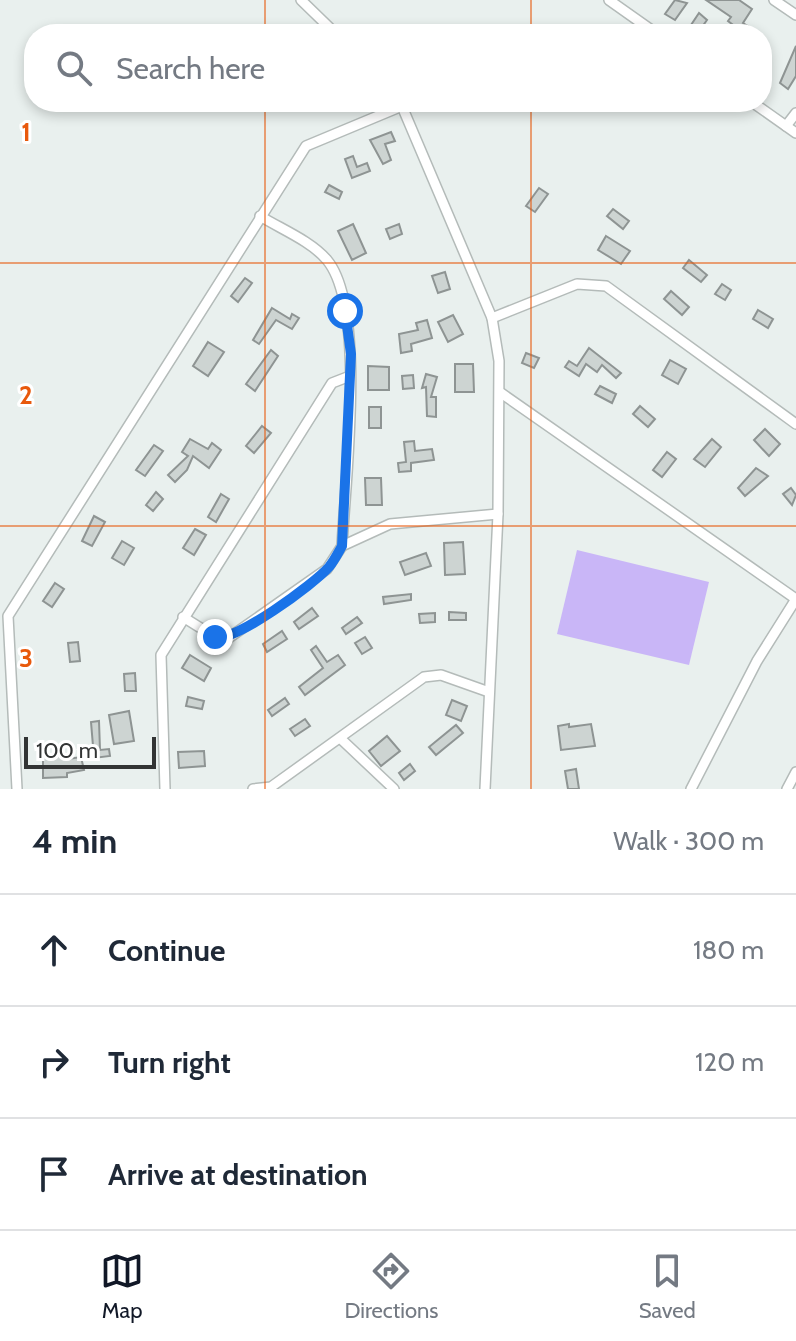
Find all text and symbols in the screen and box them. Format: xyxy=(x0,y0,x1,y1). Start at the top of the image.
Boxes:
search box xyxy=(24,24,772,112)
icon: search xyxy=(52,46,96,90)
text: Search here xyxy=(116,50,265,87)
text: 1 xyxy=(21,116,31,148)
route start xyxy=(327,293,363,329)
text: 2 xyxy=(19,379,33,411)
route end xyxy=(197,619,233,655)
text: 3 xyxy=(19,642,33,674)
scale bar xyxy=(24,733,156,769)
text: 100 m xyxy=(36,737,98,764)
text: 4 min xyxy=(32,820,117,862)
text: Walk · 300 m xyxy=(613,825,764,857)
icon: ahead xyxy=(32,928,76,972)
text: Continue xyxy=(108,932,225,969)
text: 180 m xyxy=(693,934,764,966)
icon: right xyxy=(32,1040,76,1084)
text: Turn right xyxy=(108,1044,231,1081)
text: 120 m xyxy=(695,1046,764,1078)
icon: arrive xyxy=(32,1152,76,1196)
text: Arrive at destination xyxy=(108,1156,368,1193)
tab: Map xyxy=(100,1249,144,1324)
tab: Directions xyxy=(344,1249,438,1324)
tab: Saved xyxy=(639,1249,696,1324)

